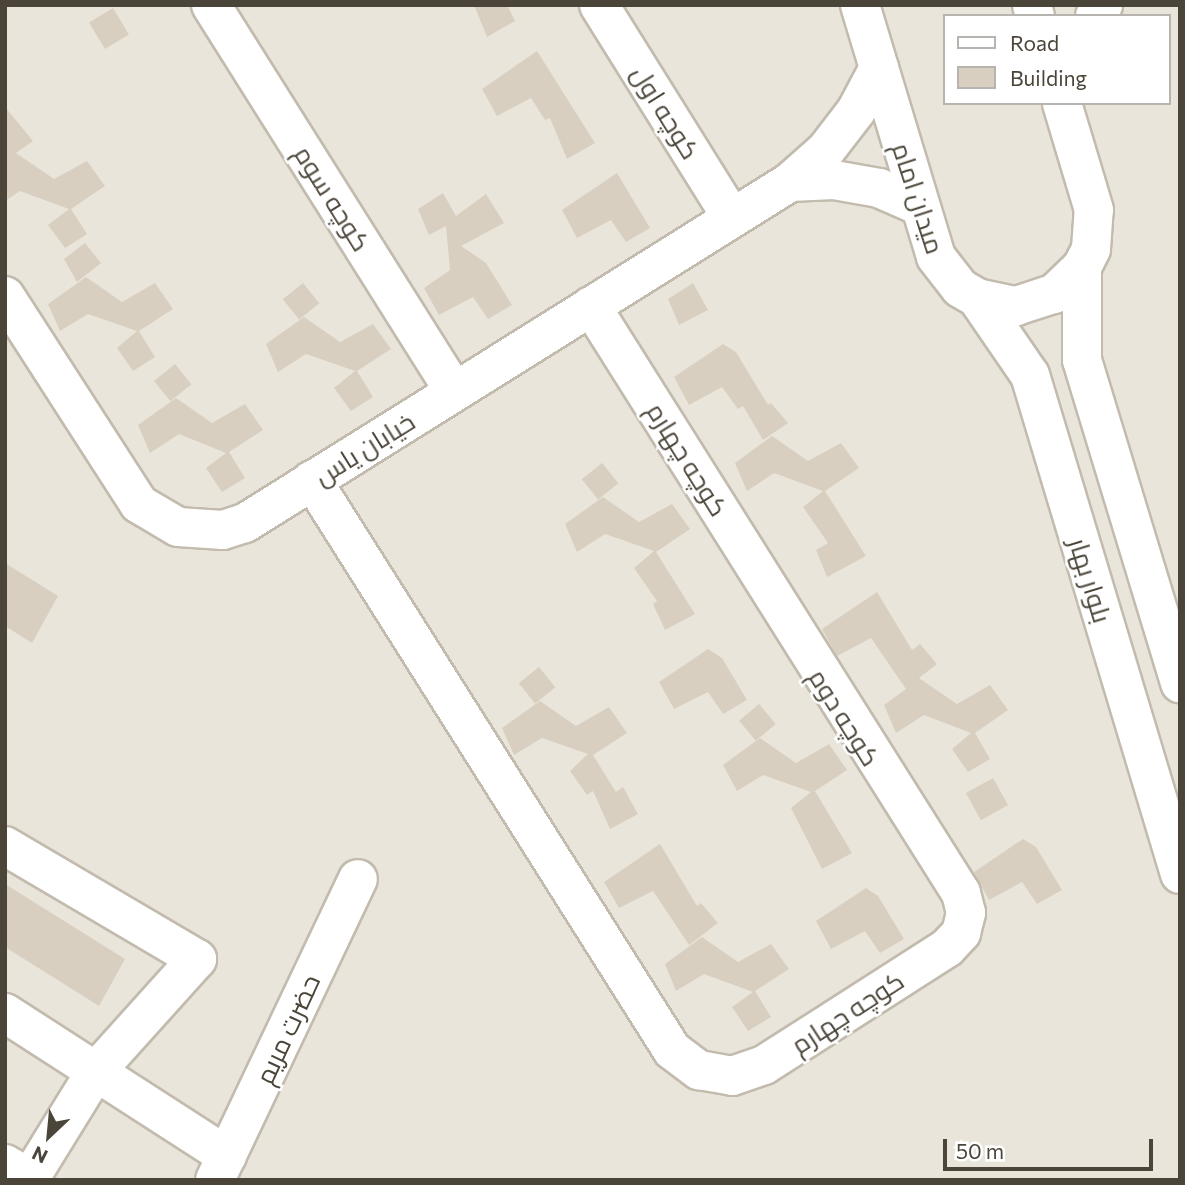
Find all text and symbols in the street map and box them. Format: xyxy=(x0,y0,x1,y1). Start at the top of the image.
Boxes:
legend xyxy=(944,14,1171,105)
text: Road xyxy=(1010,30,1059,55)
street label: کوچه اول xyxy=(625,60,707,164)
text: Building xyxy=(1010,65,1087,90)
street label: میدان امام xyxy=(886,138,952,258)
street label: کوچه سوم xyxy=(288,139,378,257)
street label: کوچه چهارم xyxy=(641,396,735,522)
street label: خیابان یاس xyxy=(308,405,420,491)
street label: بلوار بهار xyxy=(1063,534,1119,626)
street label: کوچه دوم xyxy=(803,663,887,771)
street label: کوچه چهارم xyxy=(785,964,909,1060)
street label: حضرت مریم xyxy=(248,969,326,1089)
north arrow xyxy=(14,1101,84,1171)
scale bar xyxy=(947,1126,1157,1170)
text: 50 m xyxy=(956,1138,1004,1163)
text: N xyxy=(28,1142,51,1169)

